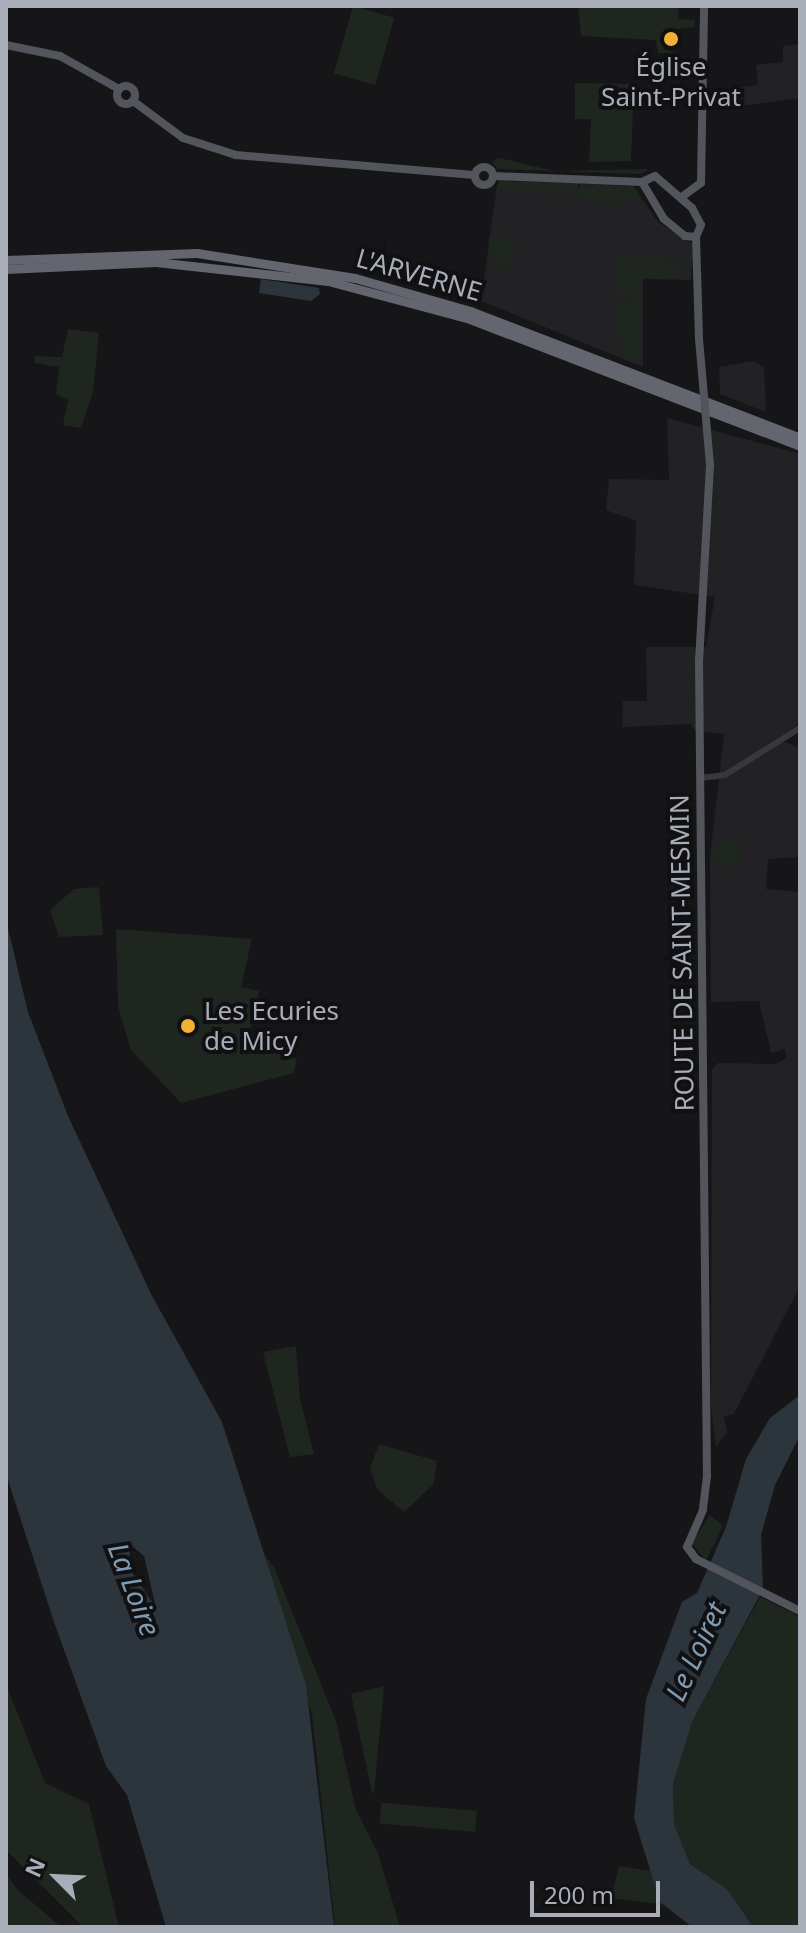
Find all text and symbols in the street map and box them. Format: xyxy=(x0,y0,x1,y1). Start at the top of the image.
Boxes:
marker: Église Saint-Privat xyxy=(662,30,680,48)
place label: Église Saint-Privat xyxy=(601,51,741,112)
street label: L'ARVERNE xyxy=(353,242,485,308)
street label: ROUTE DE SAINT-MESMIN xyxy=(664,794,700,1112)
place label: Les Ecuries de Micy xyxy=(204,995,339,1056)
marker: Les Ecuries de Micy xyxy=(179,1017,197,1035)
water label: La Loire xyxy=(102,1537,168,1641)
water label: Le Loiret xyxy=(658,1596,732,1706)
north arrow xyxy=(16,1837,96,1917)
text: N xyxy=(17,1853,51,1882)
scale bar xyxy=(534,1865,664,1915)
text: 200 m xyxy=(544,1878,614,1911)

